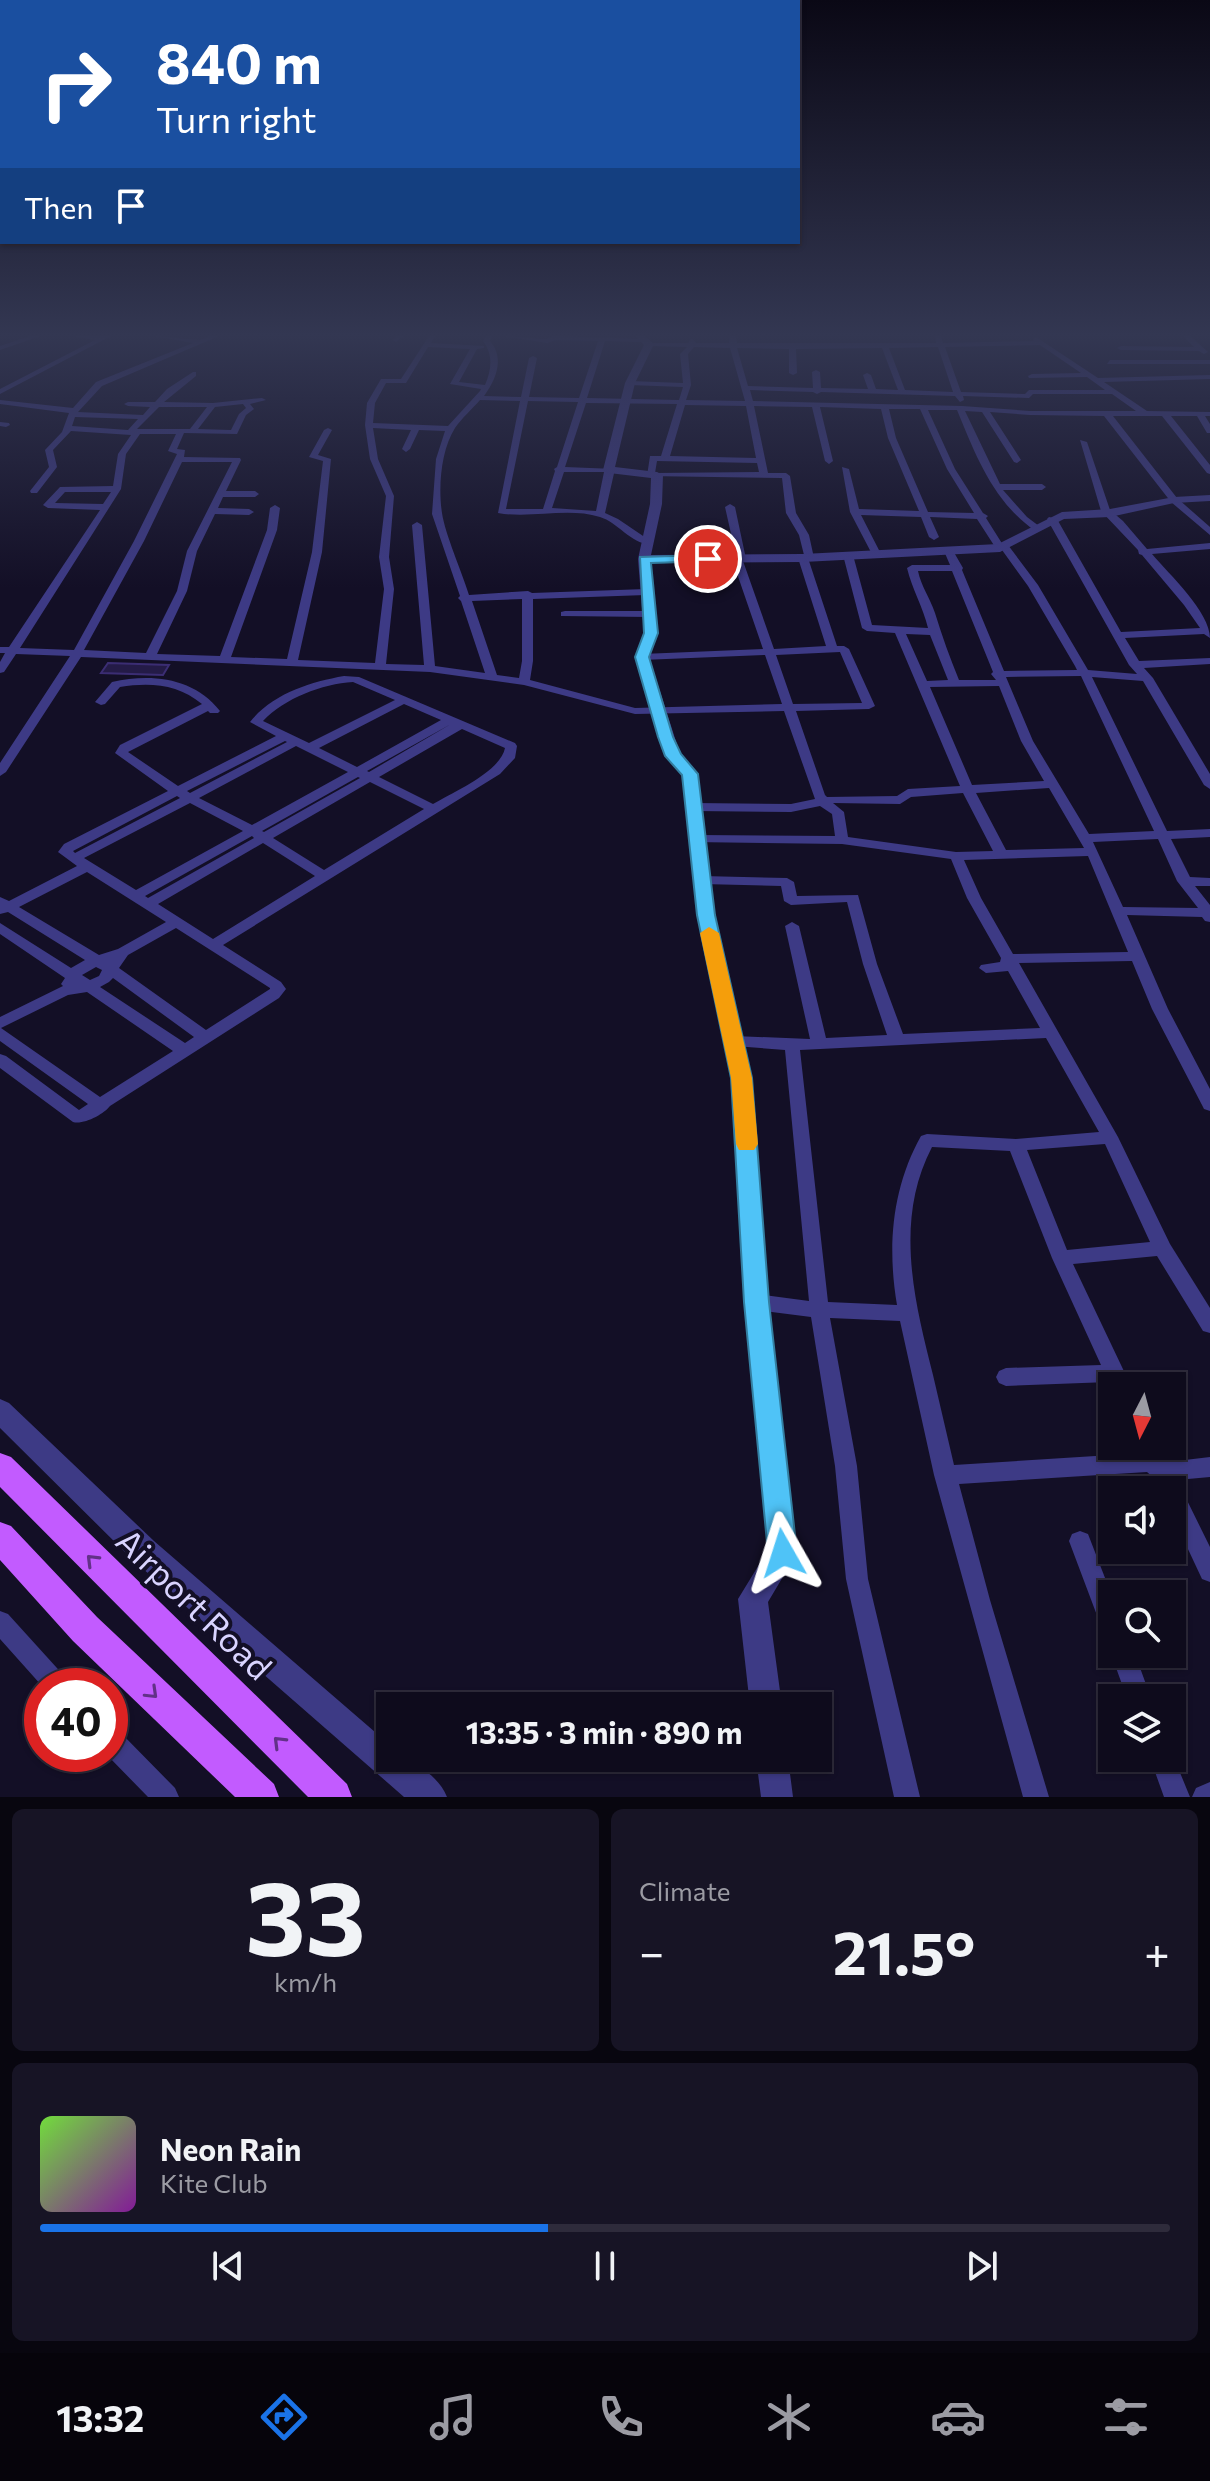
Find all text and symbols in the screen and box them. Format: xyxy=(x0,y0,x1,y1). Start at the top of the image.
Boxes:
text: 840 m xyxy=(156,27,322,96)
icon: right xyxy=(24,32,128,136)
text: Turn right xyxy=(156,96,317,140)
icon: arrive xyxy=(109,184,153,228)
text: Then xyxy=(24,188,93,225)
pin xyxy=(674,525,742,593)
icon: arrive xyxy=(686,537,730,581)
north arrow xyxy=(1098,1372,1186,1460)
map controls xyxy=(1098,1372,1186,1772)
button: sound xyxy=(1098,1476,1186,1564)
position arrow xyxy=(741,1511,825,1595)
street label: Airport Road xyxy=(109,1519,281,1687)
one-way arrow xyxy=(87,1555,101,1569)
button: search xyxy=(1098,1580,1186,1668)
speed limit sign: 40 xyxy=(24,1668,128,1772)
one-way arrow xyxy=(143,1684,157,1698)
button: layers xyxy=(1098,1684,1186,1772)
text: 13:35 · 3 min · 890 m xyxy=(466,1713,742,1750)
one-way arrow xyxy=(273,1737,288,1751)
text: 33 xyxy=(245,1850,366,1977)
text: Climate xyxy=(639,1875,731,1906)
text: 21.5° xyxy=(833,1914,975,1987)
text: − xyxy=(639,1924,664,1978)
text: + xyxy=(1144,1924,1170,1978)
text: km/h xyxy=(274,1966,337,1997)
text: Neon Rain xyxy=(160,2130,301,2167)
text: Kite Club xyxy=(160,2167,268,2198)
icon: previous xyxy=(206,2244,250,2288)
icon: pause xyxy=(583,2244,627,2288)
icon: next xyxy=(960,2244,1004,2288)
icon: directions xyxy=(256,2389,312,2445)
icon: music xyxy=(425,2389,481,2445)
icon: phone xyxy=(593,2389,649,2445)
icon: climate xyxy=(761,2389,817,2445)
icon: car xyxy=(930,2389,986,2445)
icon: filters xyxy=(1098,2389,1154,2445)
text: 13:32 xyxy=(56,2395,144,2439)

